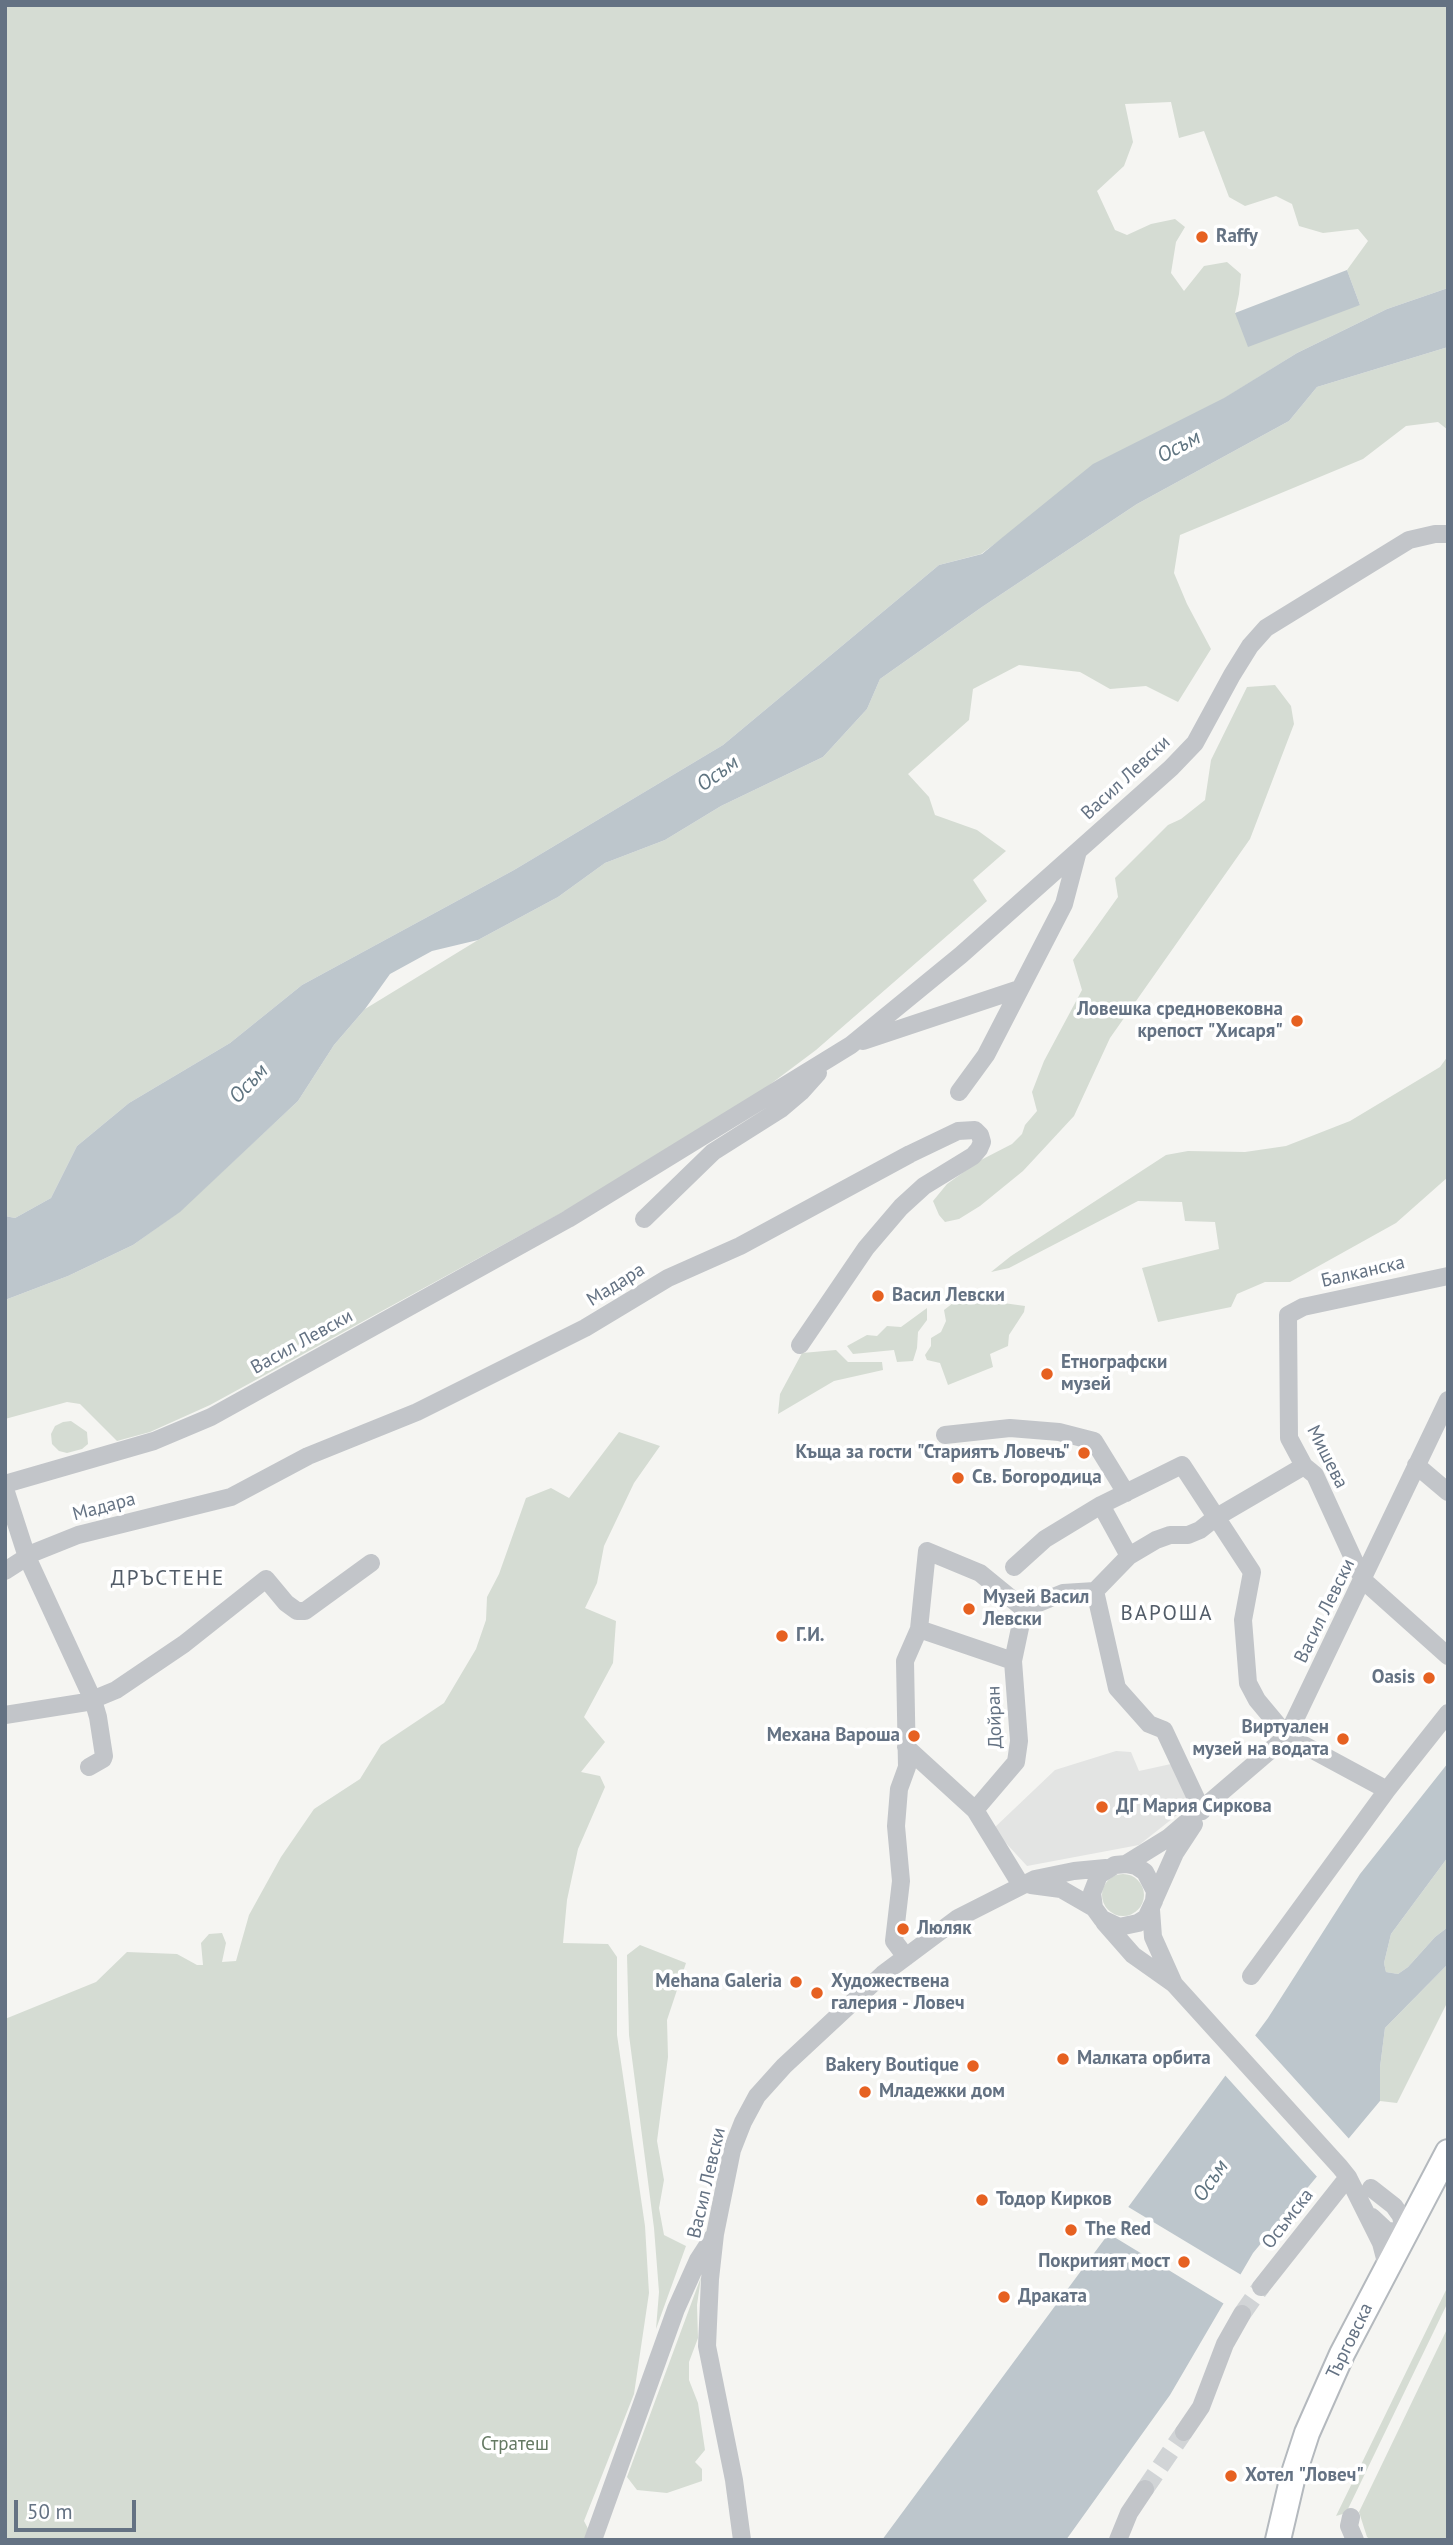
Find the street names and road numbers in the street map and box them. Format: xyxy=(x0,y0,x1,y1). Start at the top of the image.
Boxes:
street label: Васил Левски xyxy=(1077,731,1175,825)
street label: Балканска xyxy=(1319,1251,1407,1293)
street label: Мадара xyxy=(583,1258,649,1312)
street label: Васил Левски xyxy=(247,1305,357,1379)
street label: Мишева xyxy=(1301,1422,1353,1492)
street label: Мадара xyxy=(70,1488,138,1526)
street label: Васил Левски xyxy=(1290,1555,1360,1667)
street label: Дойран xyxy=(983,1685,1007,1749)
street label: Васил Левски xyxy=(683,2125,731,2241)
street label: Осъмска xyxy=(1257,2184,1319,2254)
street label: Търговска xyxy=(1322,2299,1378,2383)

